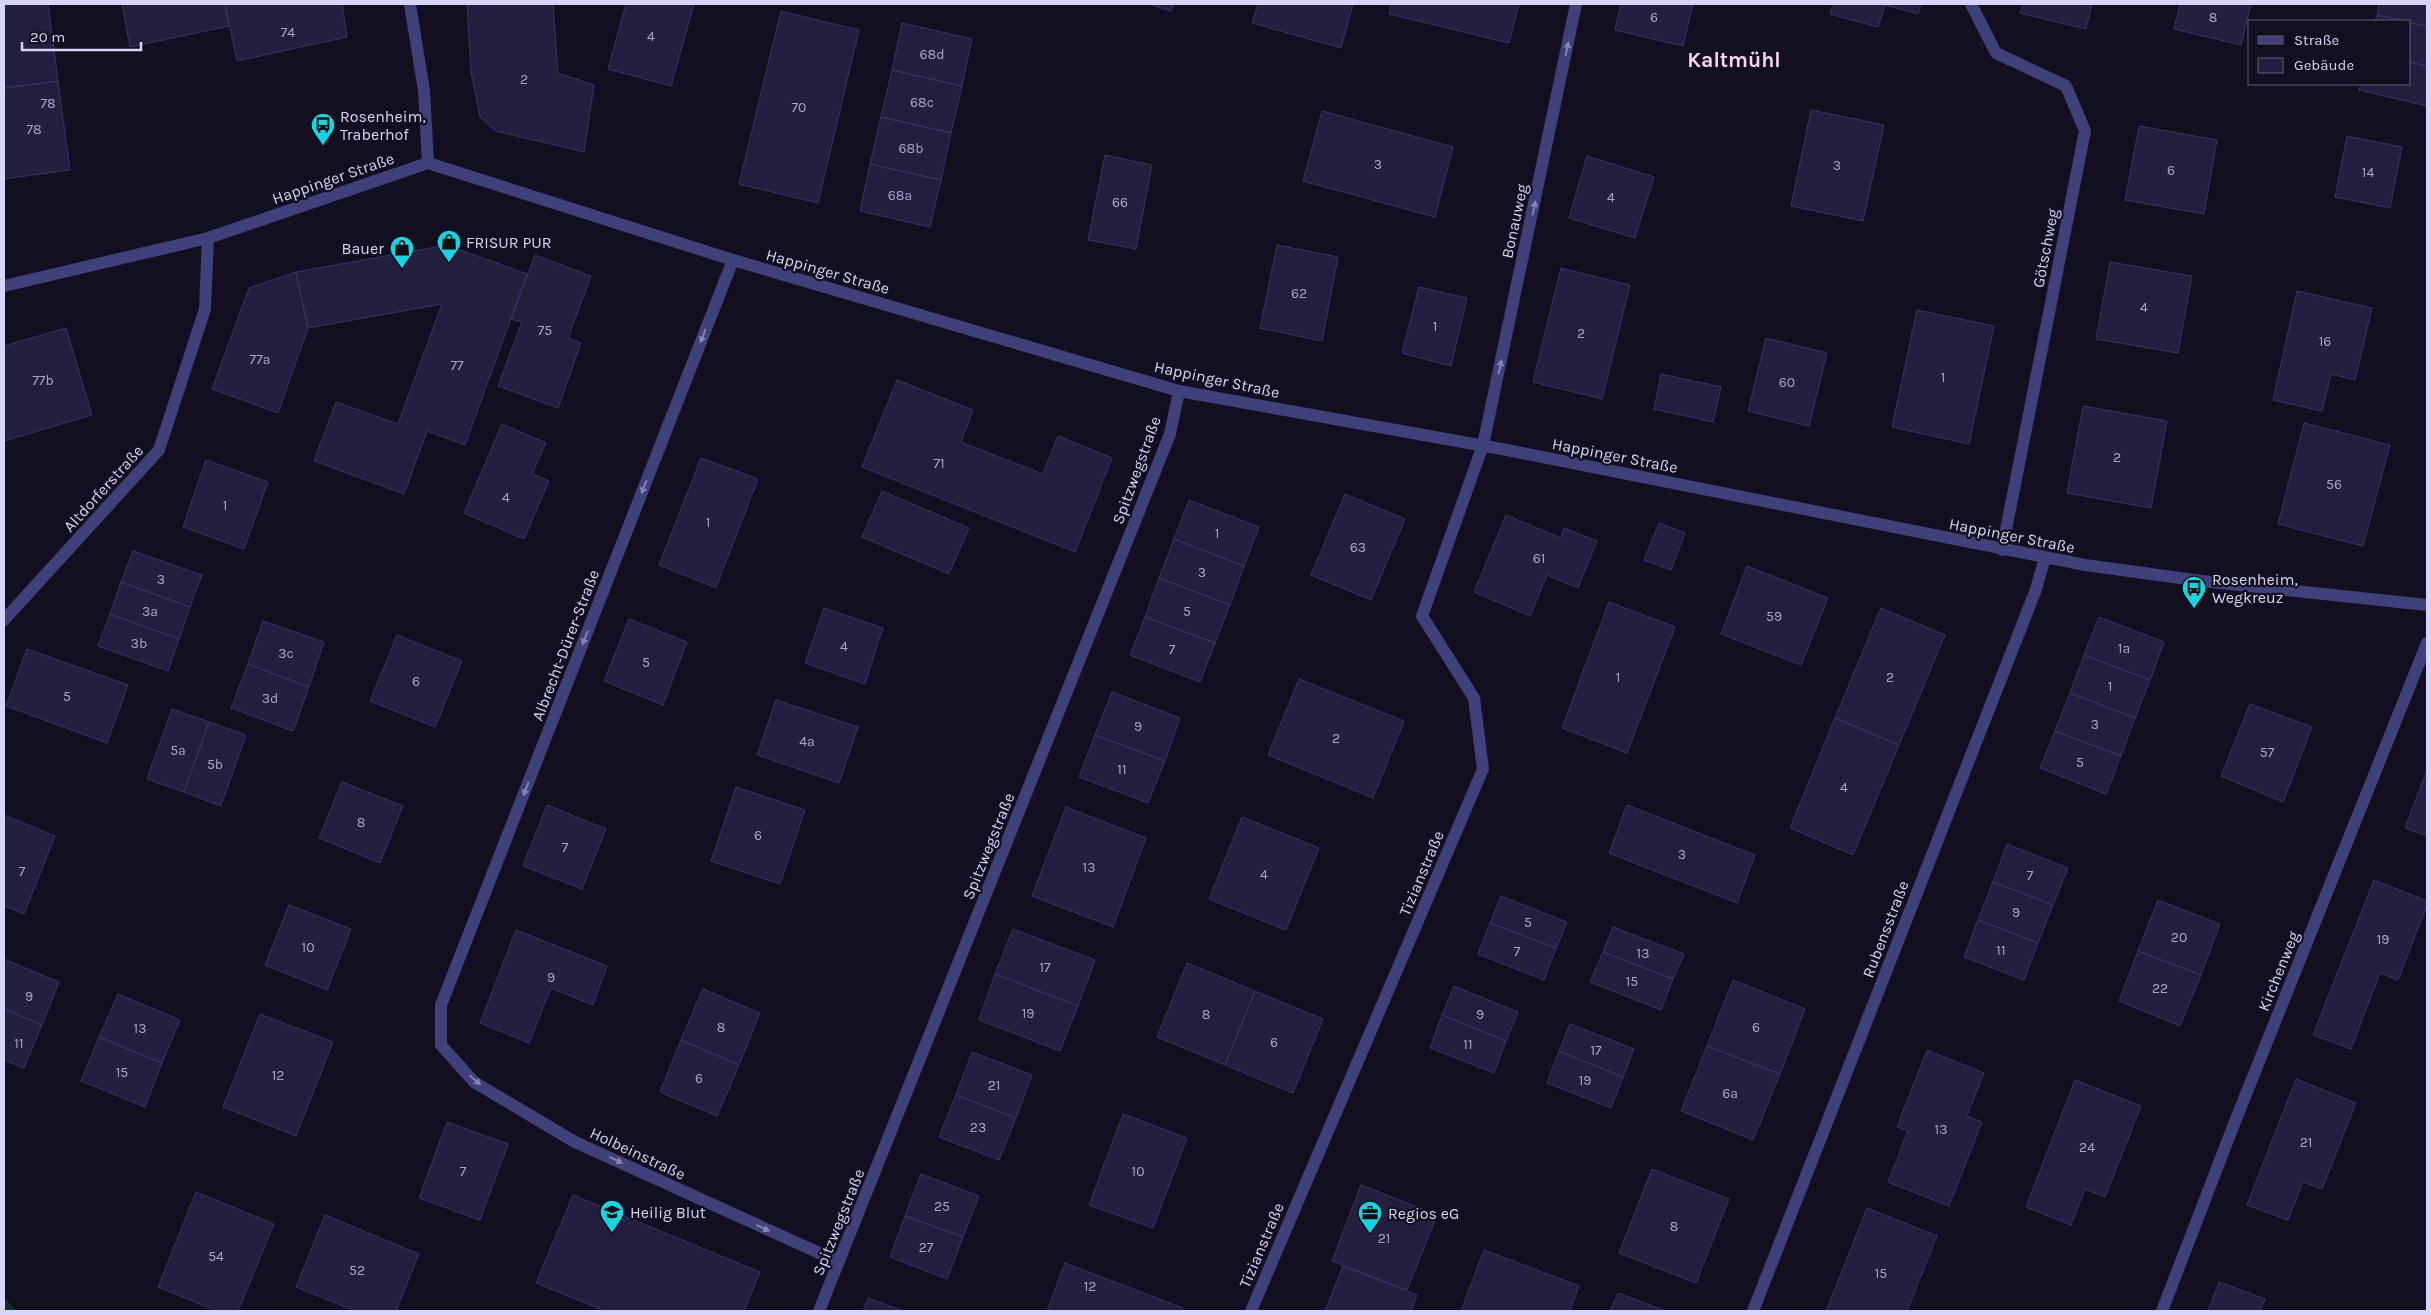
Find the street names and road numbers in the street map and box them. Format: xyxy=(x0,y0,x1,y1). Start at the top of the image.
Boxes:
street label: Happinger Straße xyxy=(270,149,397,208)
street label: Bonauweg xyxy=(1497,182,1532,260)
street label: Götschweg xyxy=(2029,207,2062,289)
street label: Happinger Straße xyxy=(764,245,892,298)
street label: Happinger Straße xyxy=(1152,357,1281,402)
street label: Spitzwegstraße xyxy=(1108,414,1165,527)
street label: Happinger Straße xyxy=(1550,434,1679,477)
street label: Altdorferstraße xyxy=(59,441,147,536)
street label: Happinger Straße xyxy=(1947,514,2076,557)
street label: Albrecht-Dürer-Straße xyxy=(528,567,603,724)
street label: Spitzwegstraße xyxy=(958,790,1018,902)
street label: Tizianstraße xyxy=(1395,828,1448,919)
street label: Rubensstraße xyxy=(1858,878,1913,980)
street label: Kirchenweg xyxy=(2254,928,2303,1014)
street label: Holbeinstraße xyxy=(587,1123,689,1184)
street label: Spitzwegstraße xyxy=(808,1166,868,1278)
street label: Tizianstraße xyxy=(1235,1200,1288,1291)

